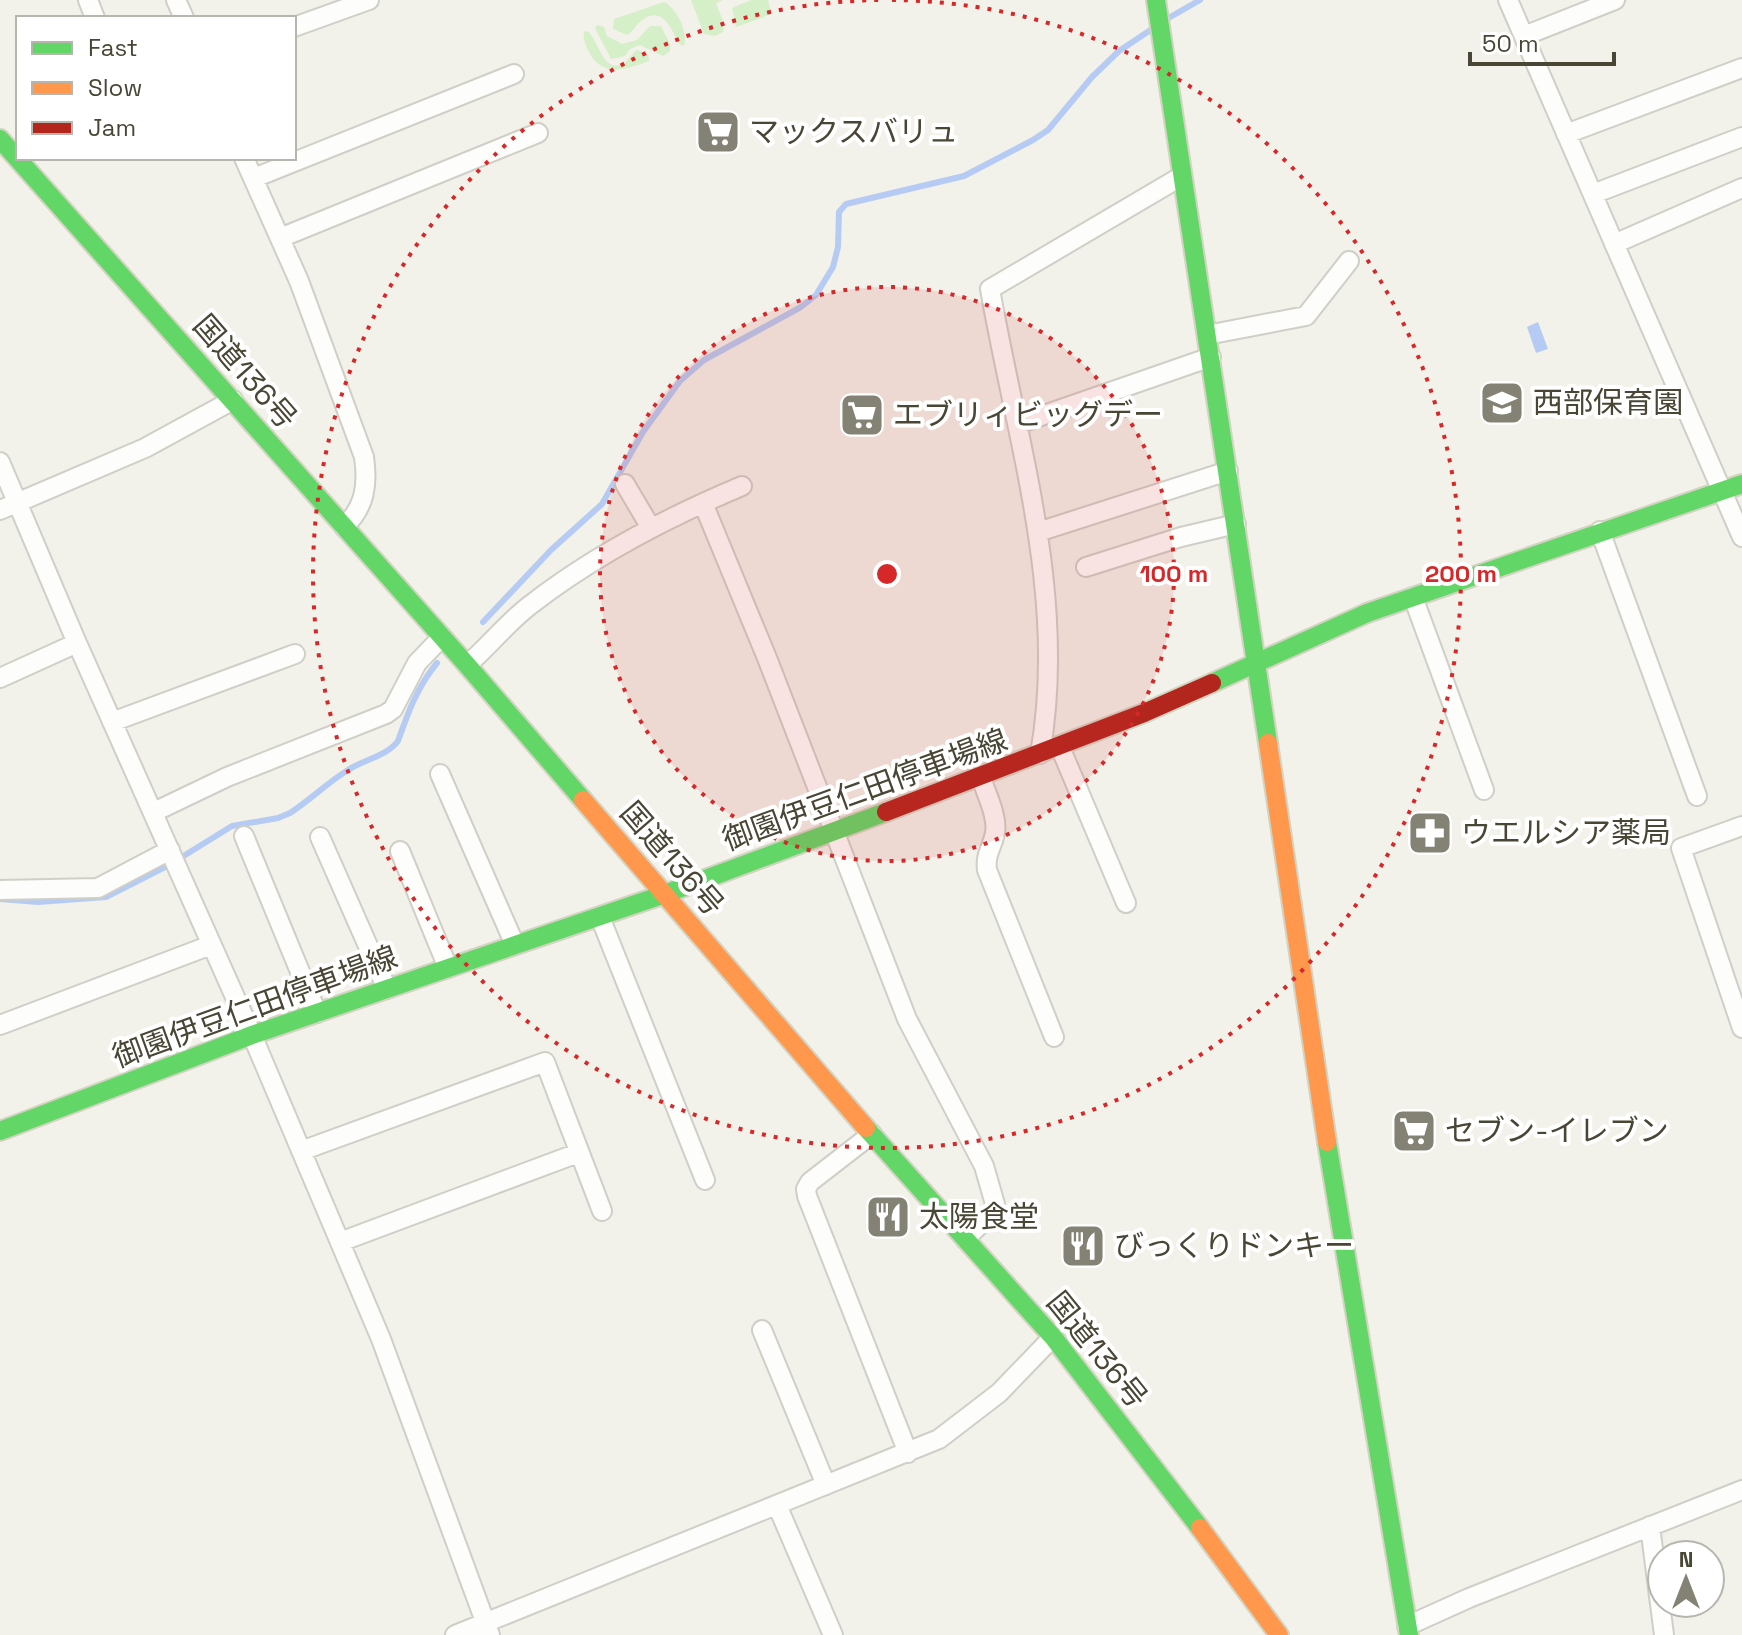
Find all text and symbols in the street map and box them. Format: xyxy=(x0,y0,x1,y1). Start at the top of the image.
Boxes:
legend xyxy=(16,16,296,160)
scale bar xyxy=(1470,16,1614,66)
text: 50 m xyxy=(1482,28,1539,59)
text: Fast xyxy=(88,32,138,63)
text: Slow xyxy=(88,72,142,103)
supermarket icon: マックスバリュ xyxy=(694,108,742,156)
text: Jam xyxy=(88,112,136,143)
place label: マックスバリュ xyxy=(749,112,958,151)
street label: 国道136号 xyxy=(185,306,306,437)
school or university icon: 西部保育園 xyxy=(1478,379,1526,427)
place label: 西部保育園 xyxy=(1533,383,1683,422)
supermarket icon: エブリィビッグデー xyxy=(838,391,886,439)
place label: エブリィビッグデー xyxy=(893,395,1163,434)
text: 100 m xyxy=(1140,558,1208,589)
text: 200 m xyxy=(1425,558,1497,589)
centre of rings xyxy=(873,560,901,588)
street label: 御園伊豆仁田停車場線 xyxy=(717,720,1012,859)
street label: 国道136号 xyxy=(612,793,733,924)
pharmacy icon: ウエルシア薬局 xyxy=(1406,809,1454,857)
place label: ウエルシア薬局 xyxy=(1461,813,1671,852)
street label: 御園伊豆仁田停車場線 xyxy=(107,937,402,1076)
supermarket icon: セブン-イレブン xyxy=(1390,1107,1438,1155)
place label: セブン-イレブン xyxy=(1445,1111,1669,1150)
restaurant icon: 太陽食堂 xyxy=(864,1193,912,1241)
place label: 太陽食堂 xyxy=(919,1197,1039,1236)
restaurant icon: びっくりドンキー xyxy=(1059,1222,1107,1270)
place label: びっくりドンキー xyxy=(1114,1226,1354,1265)
street label: 国道136号 xyxy=(1038,1283,1156,1416)
north arrow xyxy=(1646,1539,1726,1619)
text: N xyxy=(1679,1545,1693,1573)

